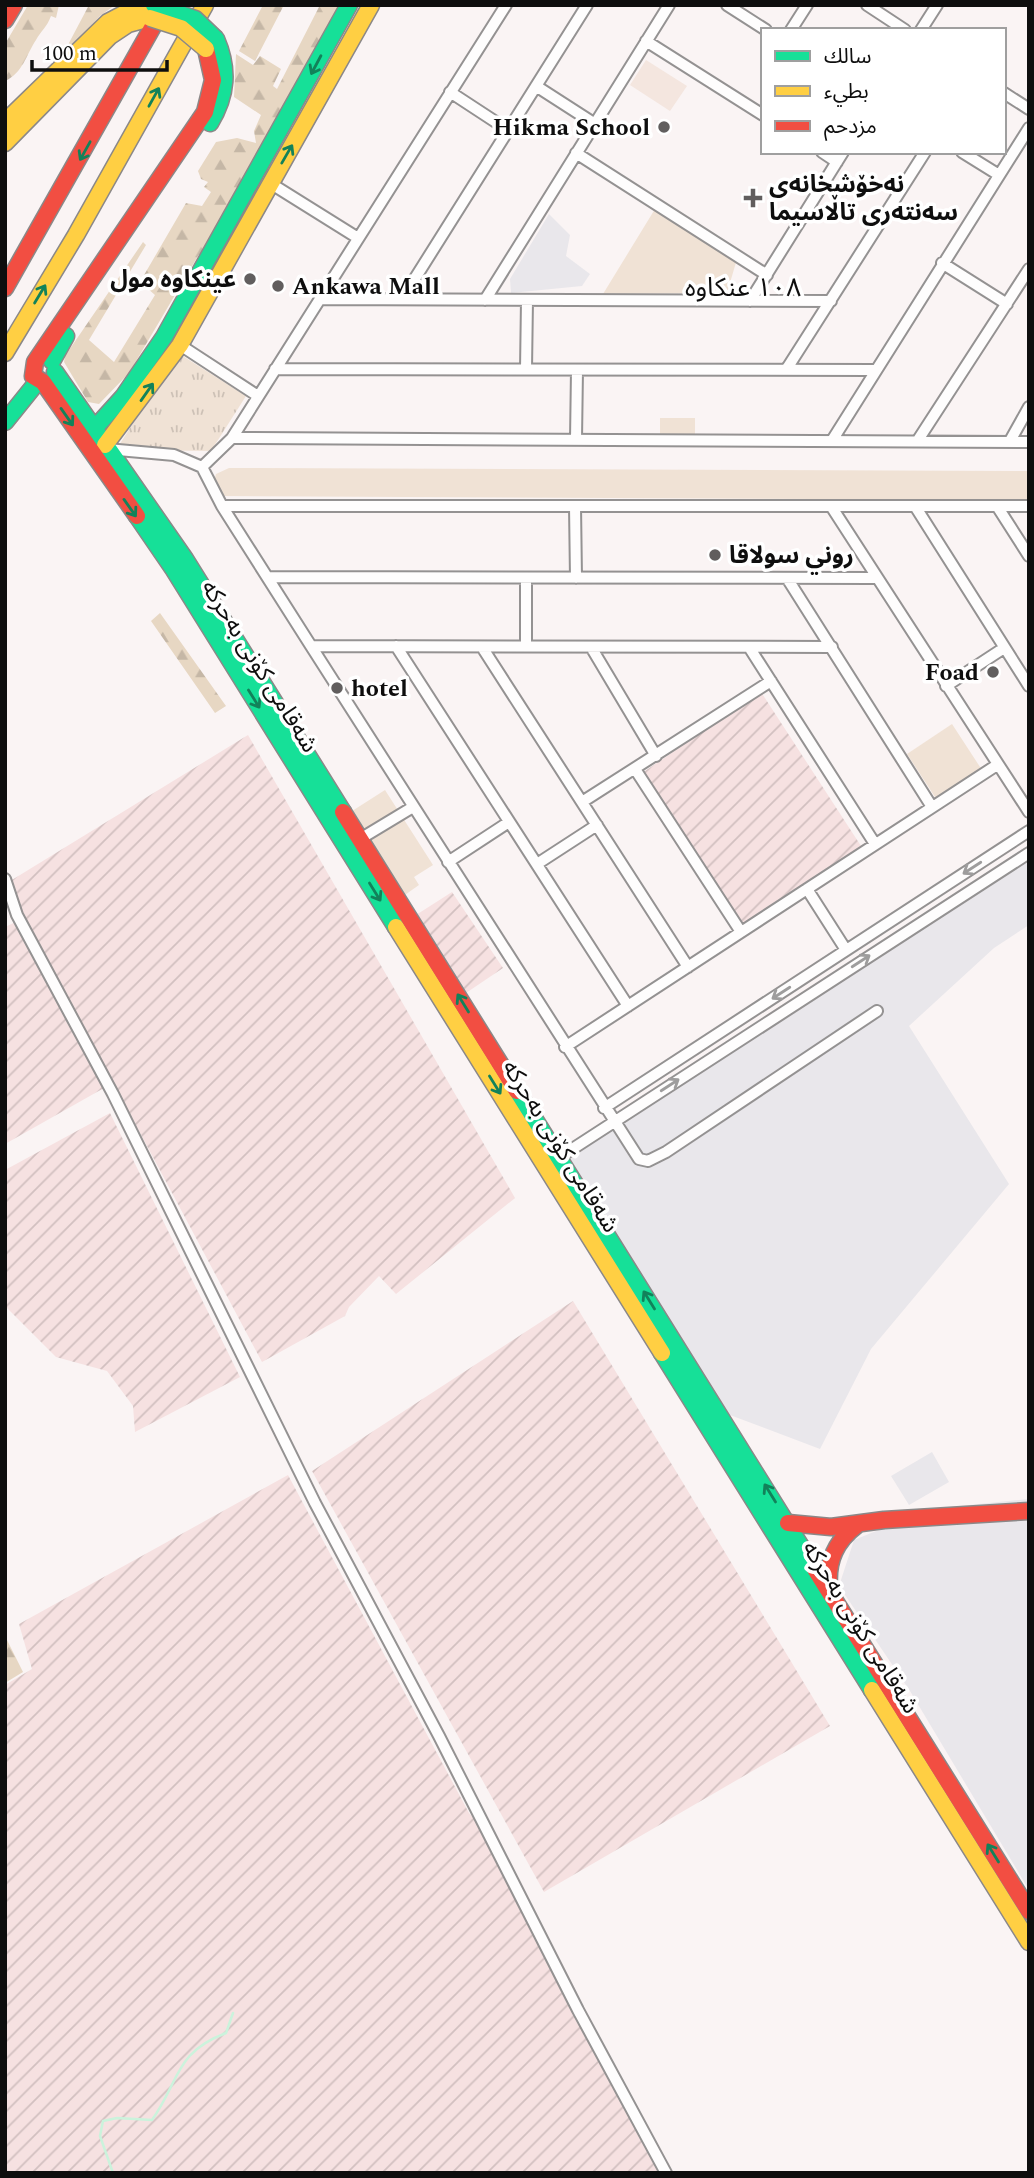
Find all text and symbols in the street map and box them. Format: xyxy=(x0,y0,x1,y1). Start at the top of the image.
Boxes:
scale bar xyxy=(32,28,166,72)
legend xyxy=(761,28,1006,154)
text: 100 m xyxy=(42,38,97,70)
text: سالك xyxy=(824,41,871,73)
one-way arrow xyxy=(309,55,323,75)
text: بطيء xyxy=(824,76,869,108)
one-way arrow xyxy=(148,87,161,108)
place label: Hikma School xyxy=(493,110,650,146)
text: مزدحم xyxy=(824,111,877,143)
marker: Hikma School xyxy=(656,119,672,135)
one-way arrow xyxy=(78,140,91,161)
one-way arrow xyxy=(281,144,295,164)
place label: نەخۆشخانەی سەنتەری تاڵاسیما xyxy=(769,167,958,231)
marker: نەخۆشخانەی سەنتەری تاڵاسیما xyxy=(743,188,763,208)
place label: عينكاوه مول xyxy=(110,262,236,298)
district label: ١٠٨ عنکاوە xyxy=(685,268,801,308)
place label: Ankawa Mall xyxy=(292,269,440,305)
marker: عينكاوه مول xyxy=(242,271,258,287)
marker: Ankawa Mall xyxy=(270,278,286,294)
one-way arrow xyxy=(34,285,48,305)
one-way arrow xyxy=(140,383,154,402)
one-way arrow xyxy=(60,407,74,426)
one-way arrow xyxy=(123,498,137,517)
place label: روني سولاقا xyxy=(729,538,854,575)
marker: روني سولاقا xyxy=(707,547,723,563)
street label: شەقامی کۆنی بەحرکە xyxy=(191,573,327,760)
place label: Foad xyxy=(925,655,979,691)
marker: Foad xyxy=(985,664,1001,680)
place label: hotel xyxy=(351,671,408,707)
marker: hotel xyxy=(329,680,345,696)
one-way arrow xyxy=(248,689,262,709)
one-way arrow xyxy=(962,862,982,876)
one-way arrow xyxy=(368,882,382,902)
one-way arrow xyxy=(851,954,870,969)
one-way arrow xyxy=(772,985,791,1000)
one-way arrow xyxy=(456,994,470,1014)
street label: شەقامی کۆنی بەحرکە xyxy=(492,1053,628,1240)
one-way arrow xyxy=(488,1075,503,1094)
one-way arrow xyxy=(659,1077,679,1091)
one-way arrow xyxy=(642,1291,657,1310)
one-way arrow xyxy=(762,1484,777,1503)
street label: شەقامی کۆنی بەحرکە xyxy=(792,1534,928,1721)
one-way arrow xyxy=(985,1844,1000,1863)

